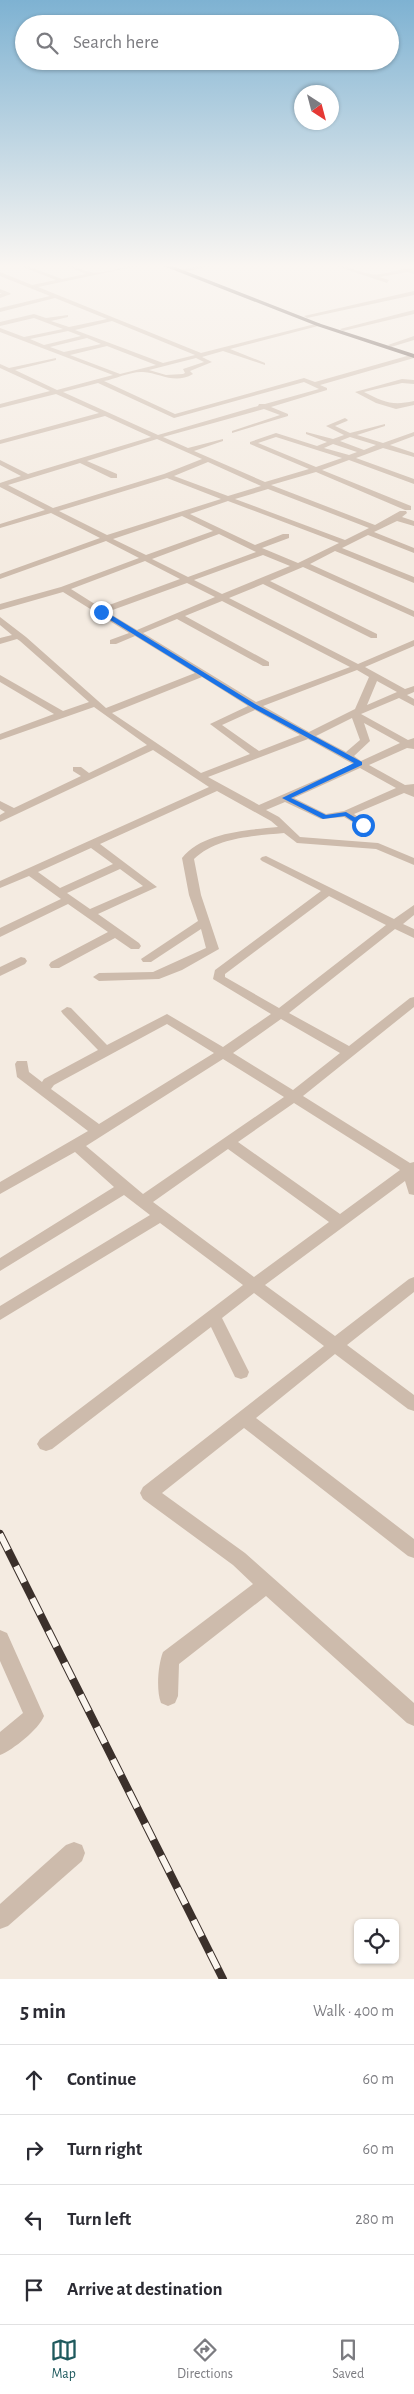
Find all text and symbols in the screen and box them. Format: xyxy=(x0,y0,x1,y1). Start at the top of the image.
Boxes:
search box xyxy=(15,15,399,70)
icon: search xyxy=(33,29,61,57)
text: Search here xyxy=(73,33,159,52)
north arrow xyxy=(294,85,339,130)
route end xyxy=(90,601,113,624)
route start xyxy=(352,814,375,837)
map controls xyxy=(354,1919,399,1964)
button: locate xyxy=(354,1919,399,1964)
text: 5 min xyxy=(20,2001,66,2022)
text: Walk · 400 m xyxy=(313,2003,394,2019)
icon: ahead xyxy=(20,2066,48,2094)
text: Continue xyxy=(67,2070,136,2089)
text: 60 m xyxy=(363,2071,394,2087)
icon: right xyxy=(20,2136,48,2164)
text: Turn right xyxy=(67,2140,142,2159)
text: 60 m xyxy=(363,2141,394,2157)
icon: left xyxy=(20,2206,48,2234)
text: Turn left xyxy=(67,2210,131,2229)
text: 280 m xyxy=(355,2211,394,2227)
icon: arrive xyxy=(20,2276,48,2304)
text: Arrive at destination xyxy=(67,2280,223,2299)
tab: Map xyxy=(50,2336,78,2383)
tab: Directions xyxy=(177,2336,233,2383)
tab: Saved xyxy=(332,2336,364,2383)

